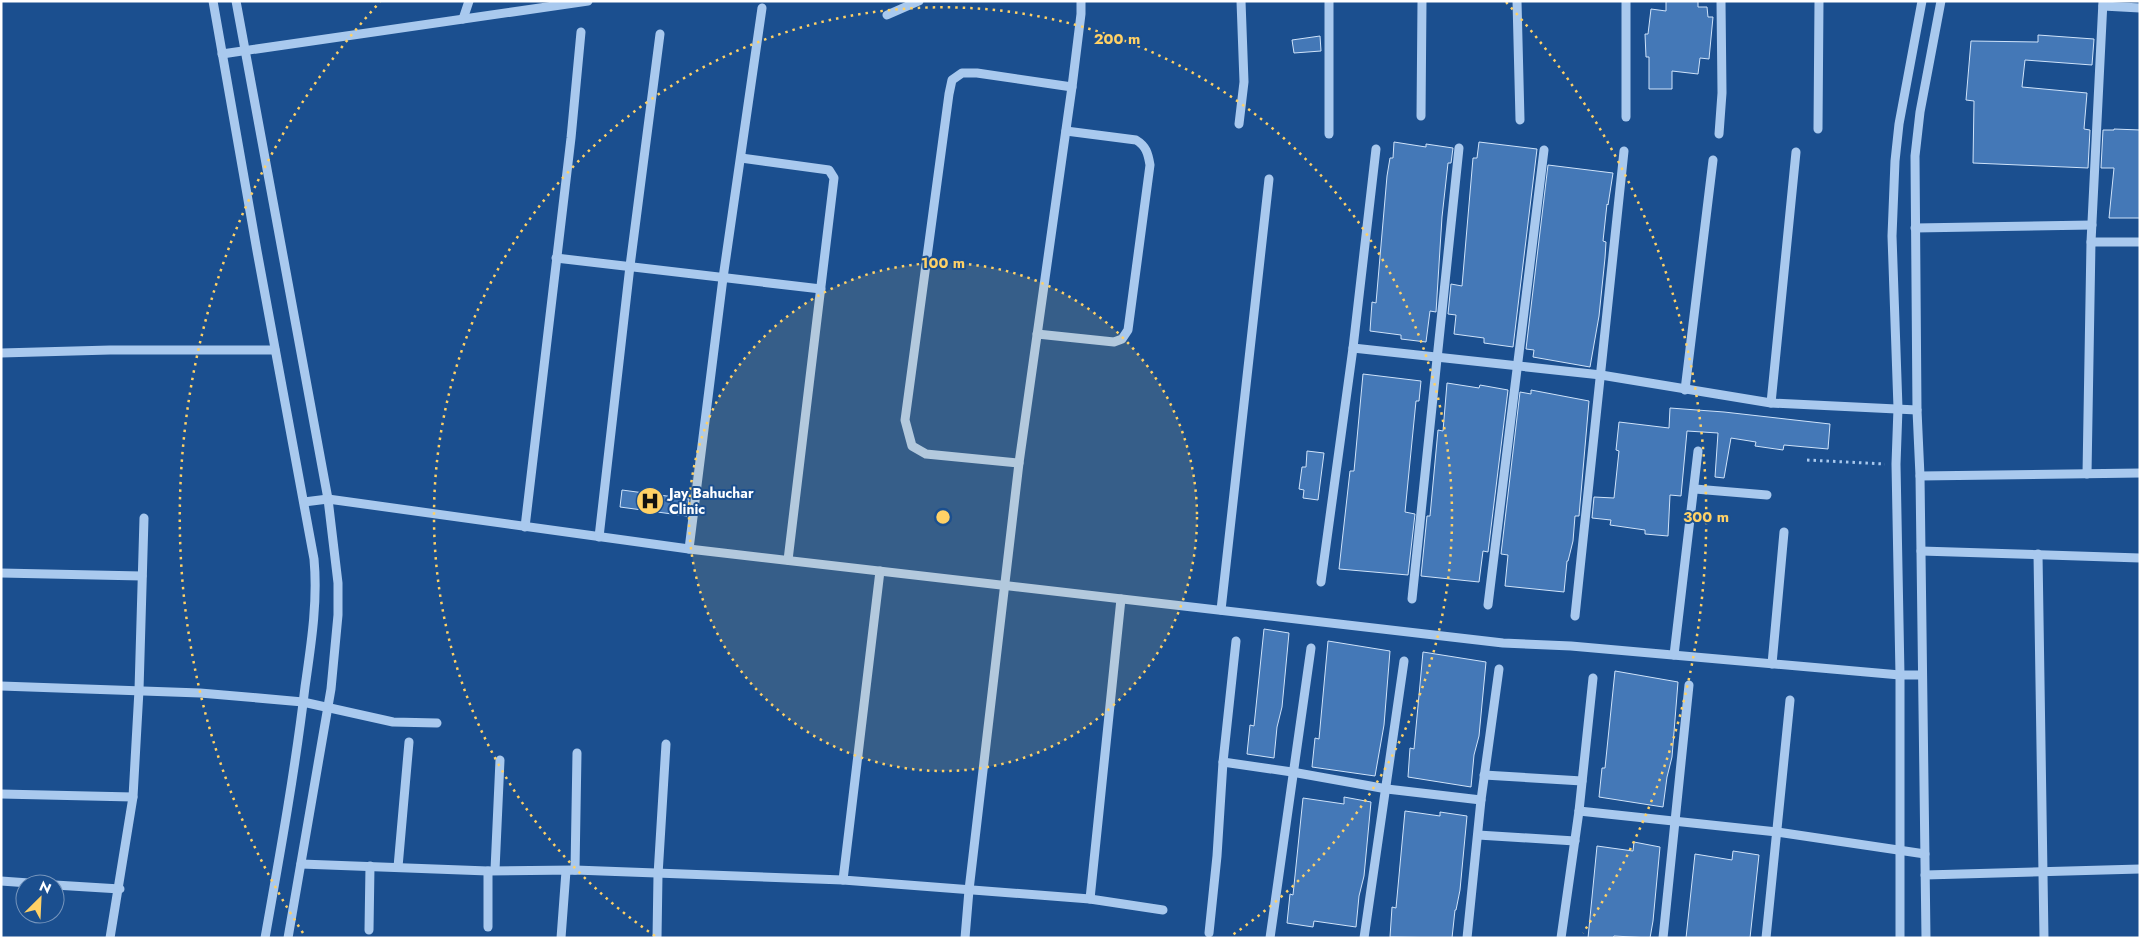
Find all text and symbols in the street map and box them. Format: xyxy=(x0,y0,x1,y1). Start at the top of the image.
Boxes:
text: 200 m xyxy=(1094,28,1140,50)
text: 100 m xyxy=(921,252,965,274)
place label: Jay Bahuchar Clinic xyxy=(666,483,754,519)
hospital icon: Jay Bahuchar Clinic xyxy=(635,486,665,516)
text: 300 m xyxy=(1683,506,1729,528)
centre of rings xyxy=(934,508,952,526)
north arrow xyxy=(15,874,65,924)
text: N xyxy=(36,876,54,899)

